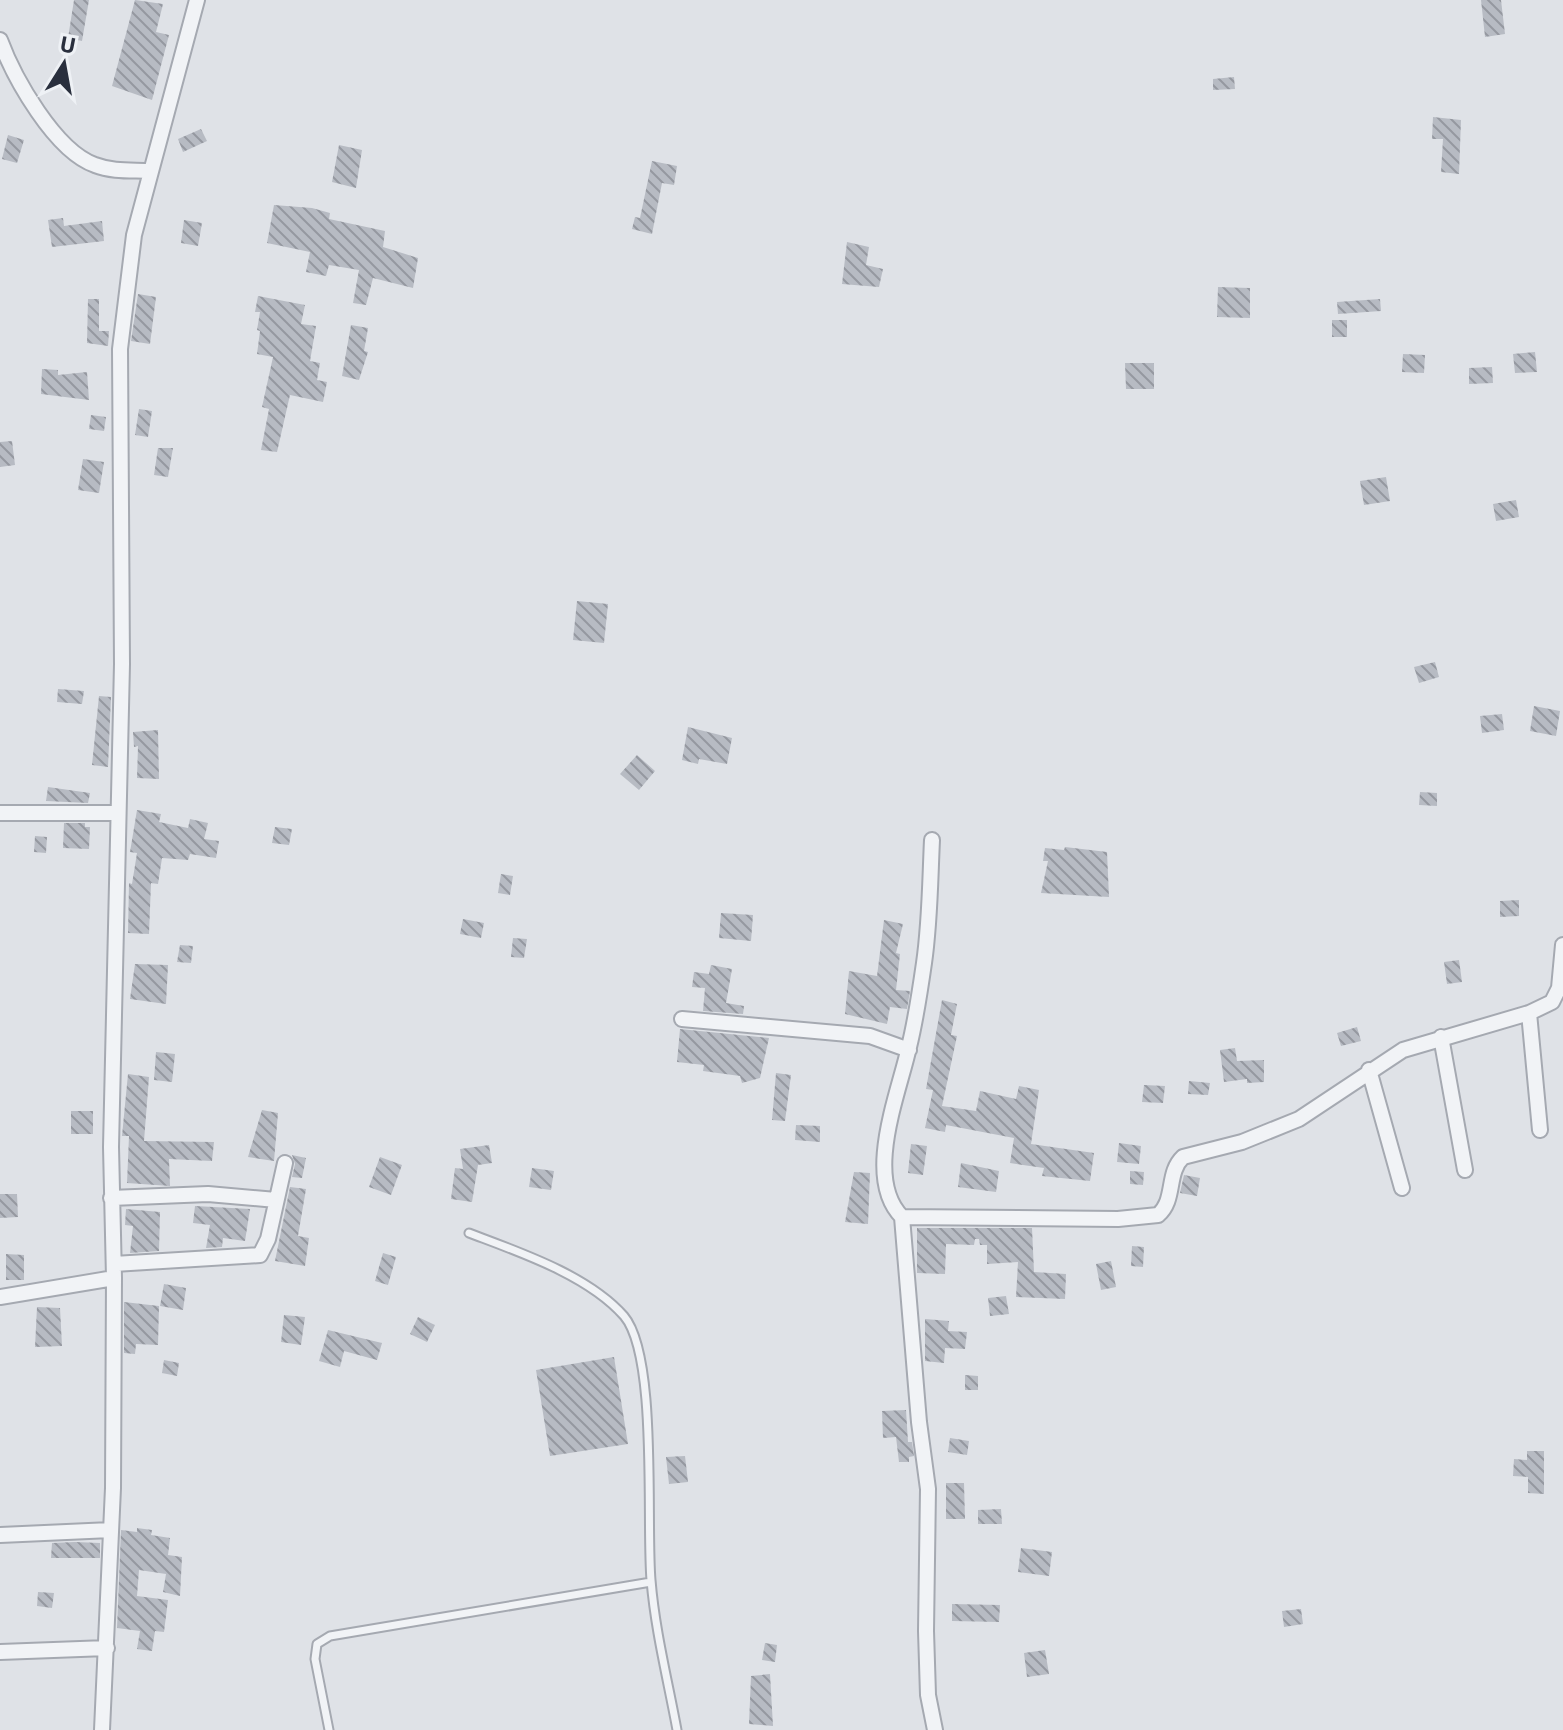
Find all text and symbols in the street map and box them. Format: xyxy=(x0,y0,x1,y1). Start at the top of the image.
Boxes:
north arrow xyxy=(24,24,104,104)
text: U xyxy=(58,29,78,58)

